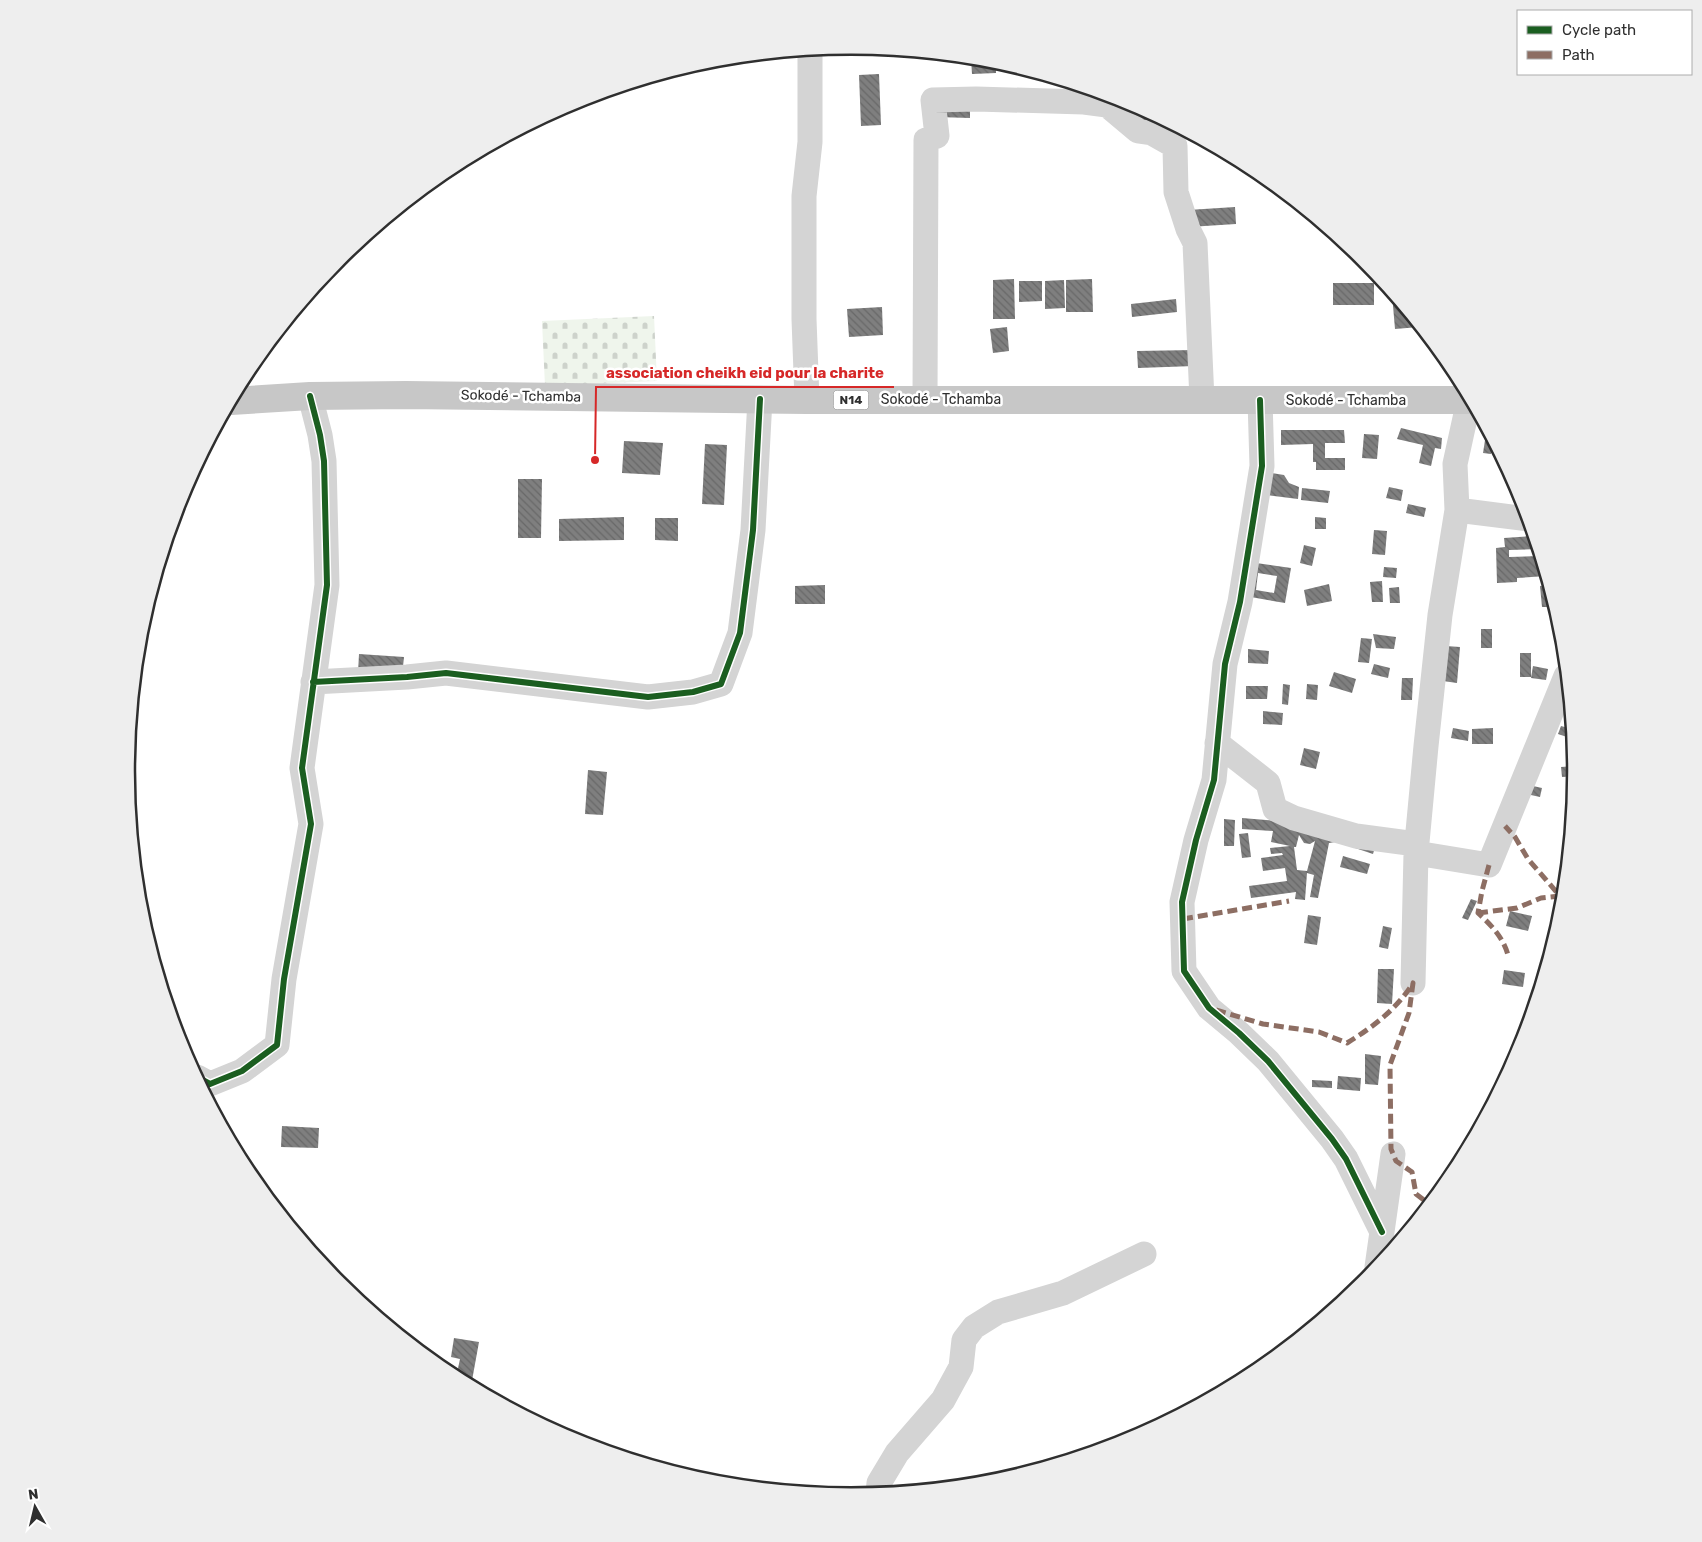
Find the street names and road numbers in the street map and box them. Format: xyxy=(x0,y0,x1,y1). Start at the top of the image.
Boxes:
street label: Sokodé - Tchamba xyxy=(461,386,581,406)
road number: N14 xyxy=(834,390,868,410)
street label: Sokodé - Tchamba xyxy=(881,391,1001,408)
street label: Sokodé - Tchamba xyxy=(1286,392,1406,409)

